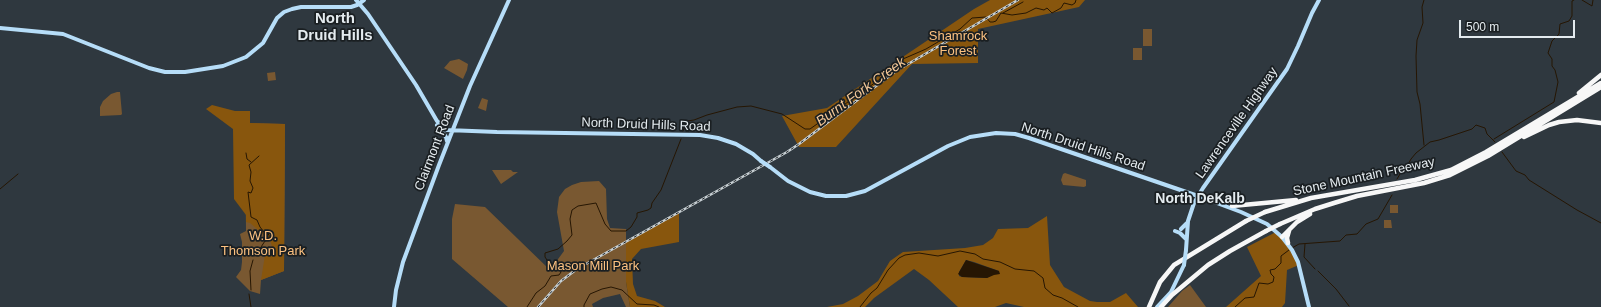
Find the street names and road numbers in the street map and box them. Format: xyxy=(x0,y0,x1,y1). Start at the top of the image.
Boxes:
street label: Lawrenceville Highway xyxy=(1193,64,1281,182)
street label: Clairmont Road xyxy=(412,103,458,193)
street label: North Druid Hills Road xyxy=(581,115,711,135)
street label: North Druid Hills Road xyxy=(1019,120,1147,174)
street label: Stone Mountain Freeway xyxy=(1292,154,1436,200)

